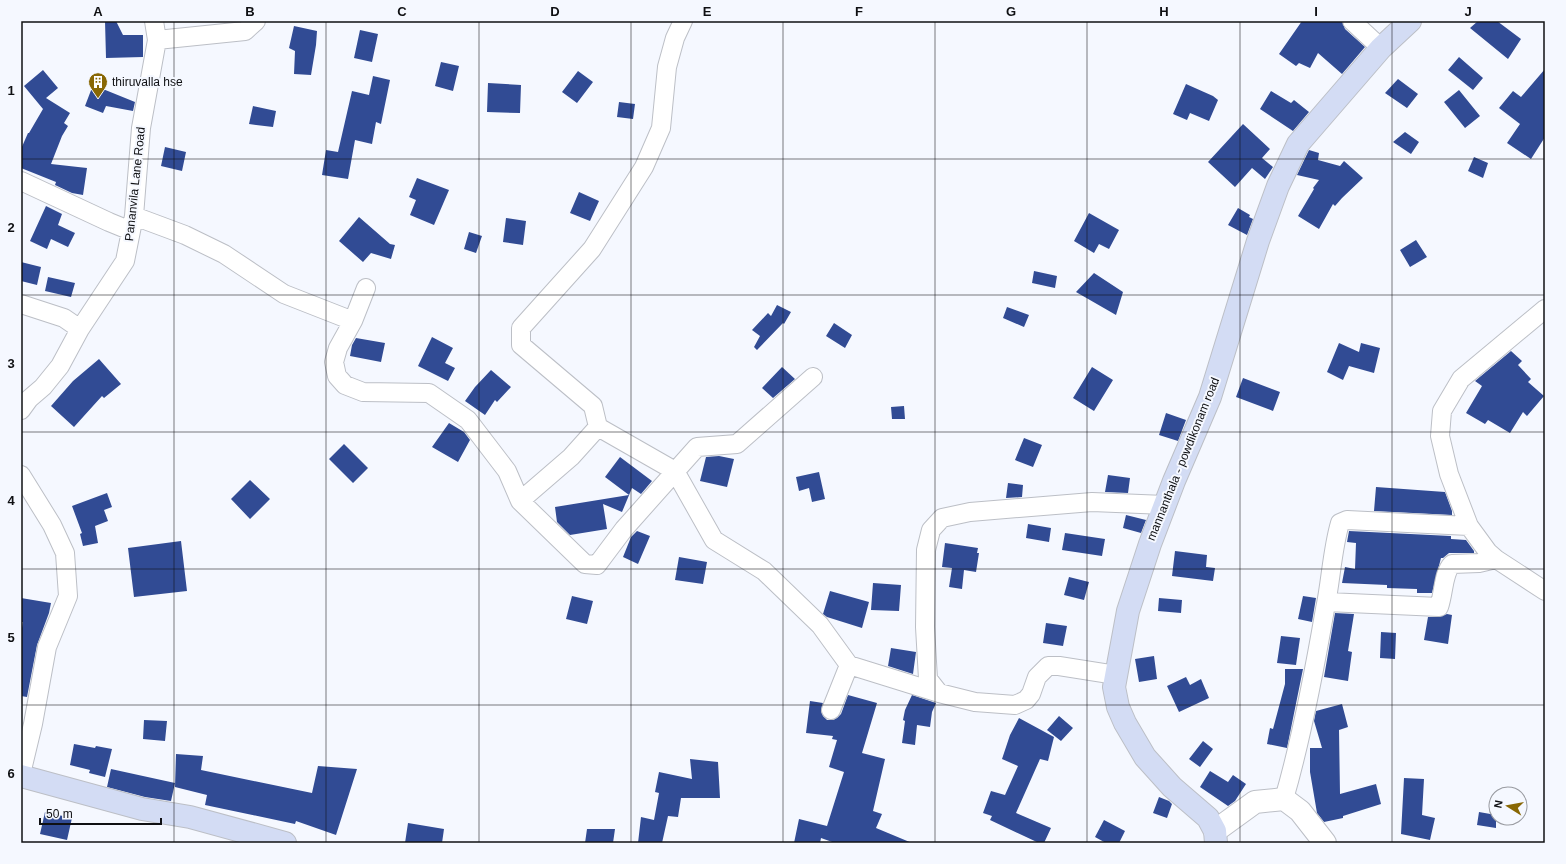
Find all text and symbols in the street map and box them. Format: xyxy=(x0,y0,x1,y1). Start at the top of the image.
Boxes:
text: A xyxy=(93,4,103,19)
text: B xyxy=(245,4,255,19)
text: C xyxy=(397,4,407,19)
text: D xyxy=(550,4,560,19)
text: E xyxy=(703,4,712,19)
text: F xyxy=(855,4,863,19)
text: G xyxy=(1006,4,1016,19)
text: H xyxy=(1159,4,1169,19)
text: I xyxy=(1314,4,1318,19)
text: J xyxy=(1464,4,1472,19)
building icon: thiruvalla hse xyxy=(87,71,109,99)
place label: thiruvalla hse xyxy=(112,75,183,89)
text: 1 xyxy=(7,83,15,98)
street label: Pananvila Lane Road xyxy=(122,126,148,242)
text: 2 xyxy=(7,220,15,235)
text: 3 xyxy=(7,356,15,371)
street label: mannanthala - powdikonam road xyxy=(1144,375,1222,543)
text: 4 xyxy=(7,493,15,508)
text: 5 xyxy=(7,630,15,645)
text: 6 xyxy=(7,766,15,781)
north arrow xyxy=(1488,786,1528,826)
text: N xyxy=(1492,799,1505,809)
scale bar xyxy=(40,800,161,826)
text: 50 m xyxy=(46,807,73,821)

